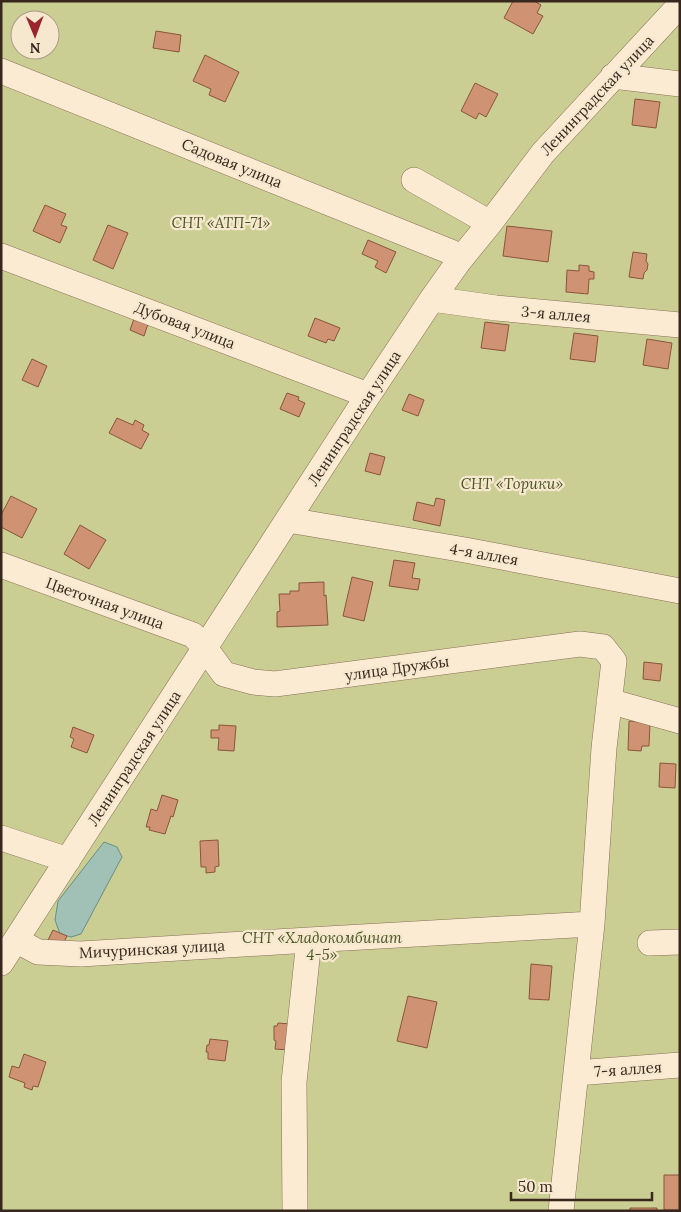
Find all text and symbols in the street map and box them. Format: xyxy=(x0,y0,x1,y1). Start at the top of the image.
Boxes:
north arrow xyxy=(10,10,60,60)
street label: Ленинградская улица xyxy=(536,31,658,159)
text: N xyxy=(29,39,41,57)
street label: Садовая улица xyxy=(179,134,285,192)
park label: СНТ «АТП-71» xyxy=(172,213,271,232)
street label: Дубовая улица xyxy=(132,297,238,353)
street label: 3-я аллея xyxy=(521,302,591,326)
street label: Ленинградская улица xyxy=(303,347,405,489)
park label: СНТ «Торики» xyxy=(461,474,563,493)
street label: 4-я аллея xyxy=(448,539,520,569)
street label: Цветочная улица xyxy=(43,573,167,633)
street label: улица Дружбы xyxy=(344,651,450,685)
street label: Ленинградская улица xyxy=(83,687,185,829)
park label: СНТ «Хладокомбинат 4-5» xyxy=(242,928,402,964)
street label: Мичуринская улица xyxy=(79,936,226,962)
street label: 7-я аллея xyxy=(593,1057,663,1081)
scale bar xyxy=(511,1170,652,1202)
text: 50 m xyxy=(518,1177,553,1196)

